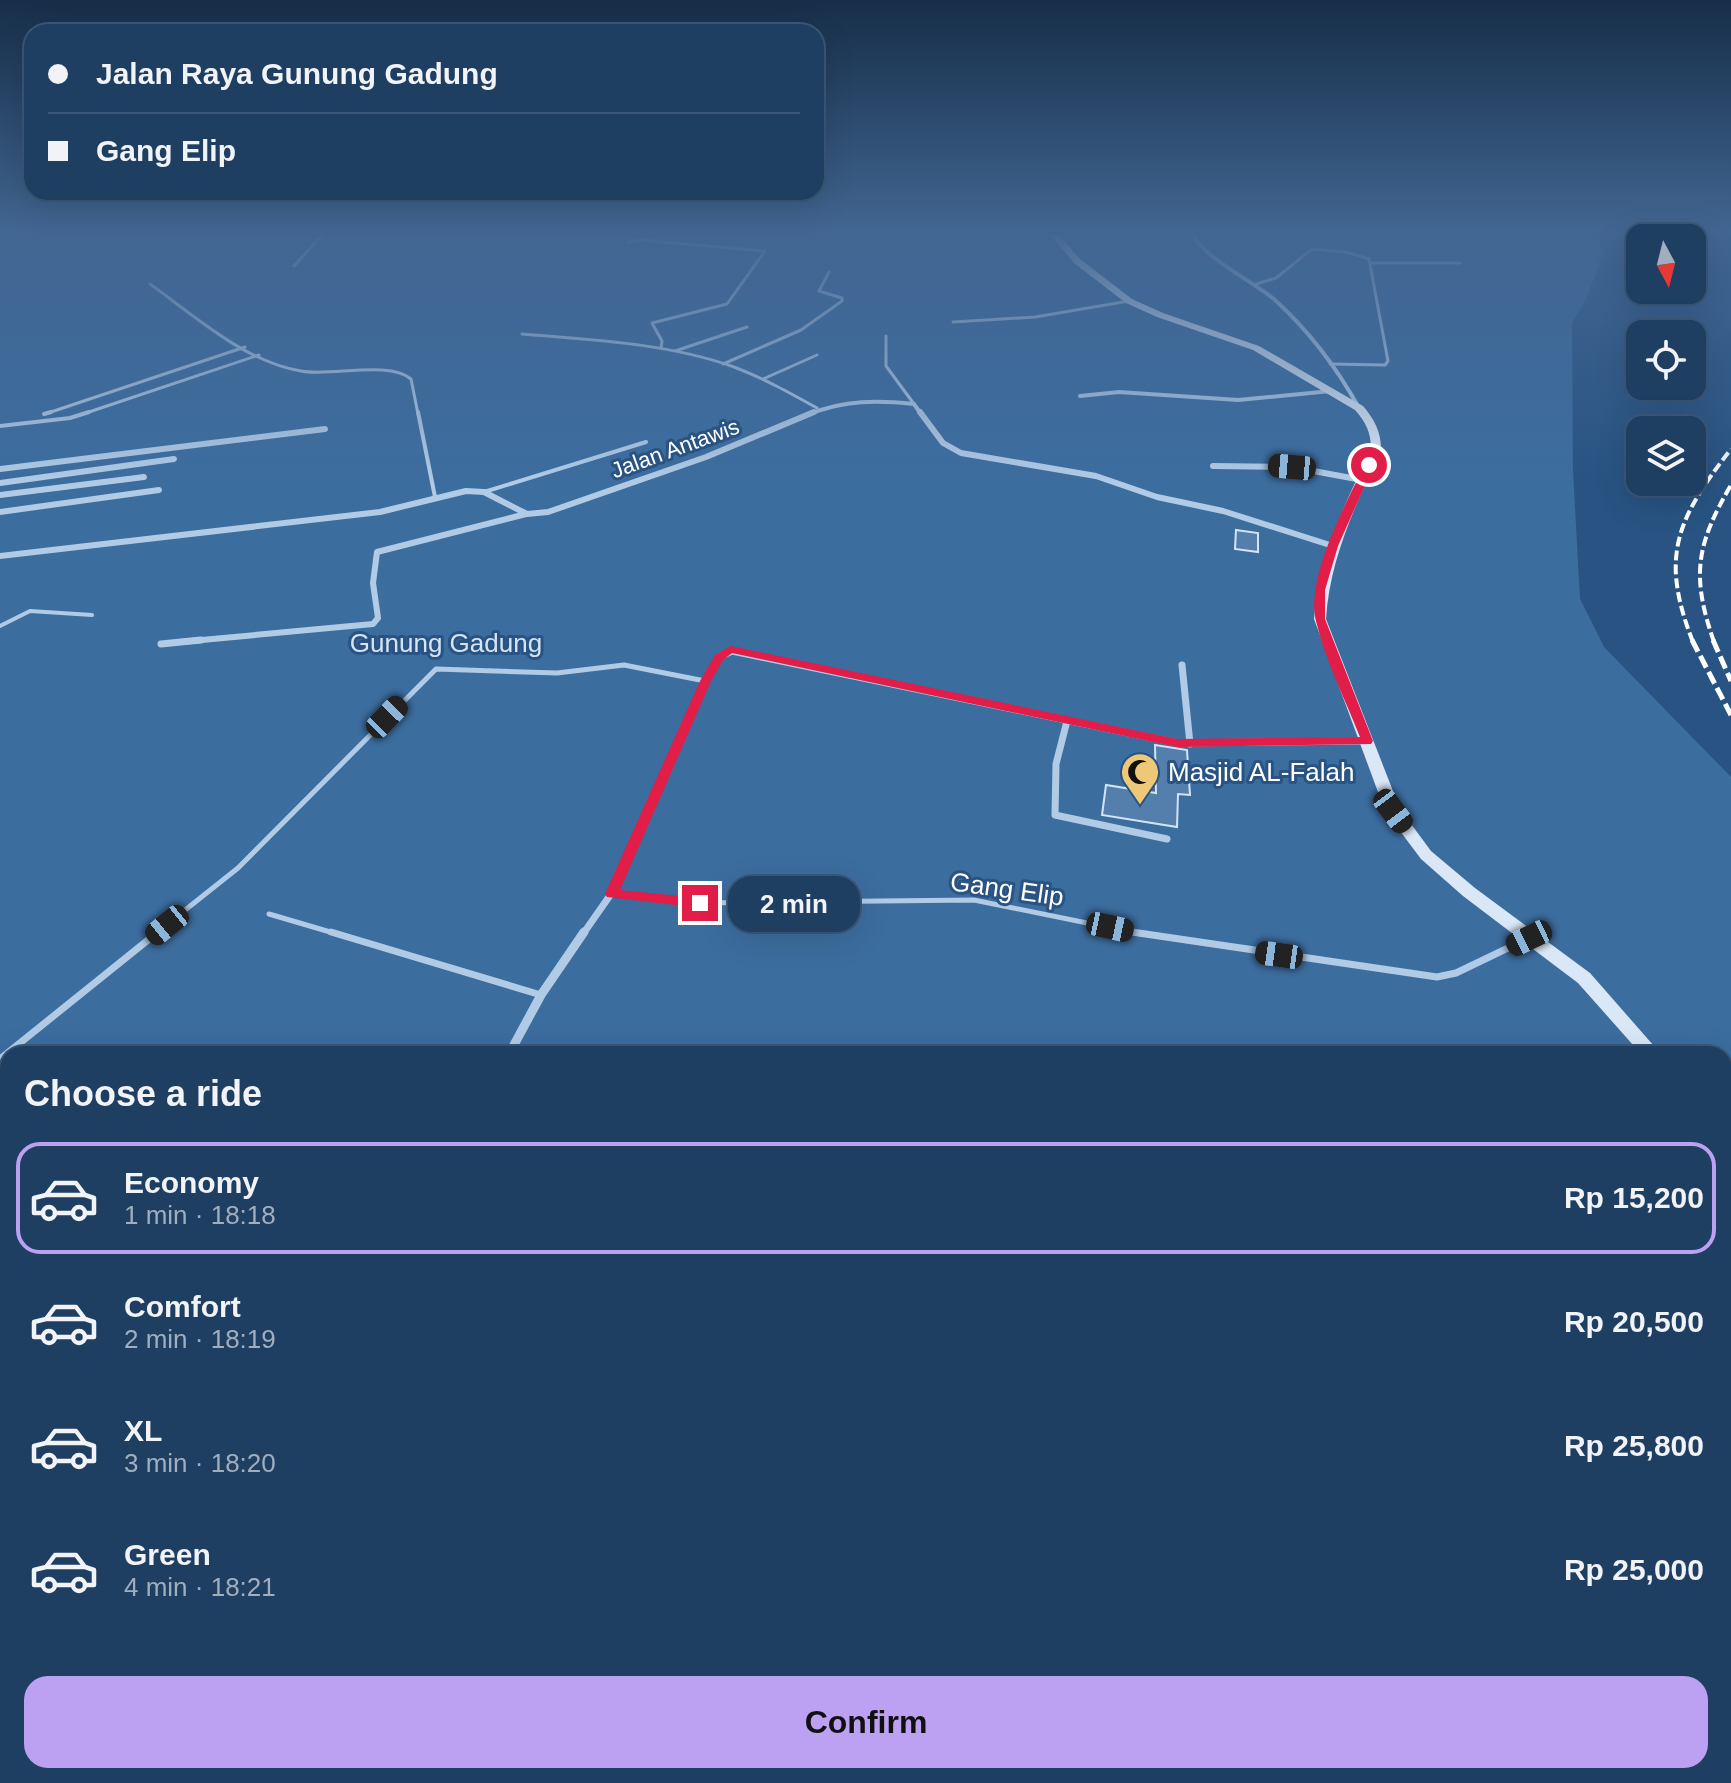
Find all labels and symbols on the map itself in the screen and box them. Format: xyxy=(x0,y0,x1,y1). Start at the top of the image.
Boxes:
north arrow xyxy=(1626,224,1706,304)
street label: Jalan Antawis xyxy=(608,414,743,483)
route start xyxy=(1351,447,1387,483)
car xyxy=(1267,453,1317,481)
park label: Gunung Gadung xyxy=(350,628,542,658)
car xyxy=(362,691,412,743)
mosque icon: Masjid AL-Falah xyxy=(1119,751,1161,806)
place label: Masjid AL-Falah xyxy=(1168,757,1354,787)
car xyxy=(1369,785,1417,837)
street label: Gang Elip xyxy=(948,866,1066,912)
callout: 2 min xyxy=(728,875,860,931)
route end xyxy=(682,885,718,921)
car xyxy=(141,901,193,949)
car xyxy=(1084,910,1136,944)
car xyxy=(1502,917,1556,959)
car xyxy=(1254,940,1304,970)

